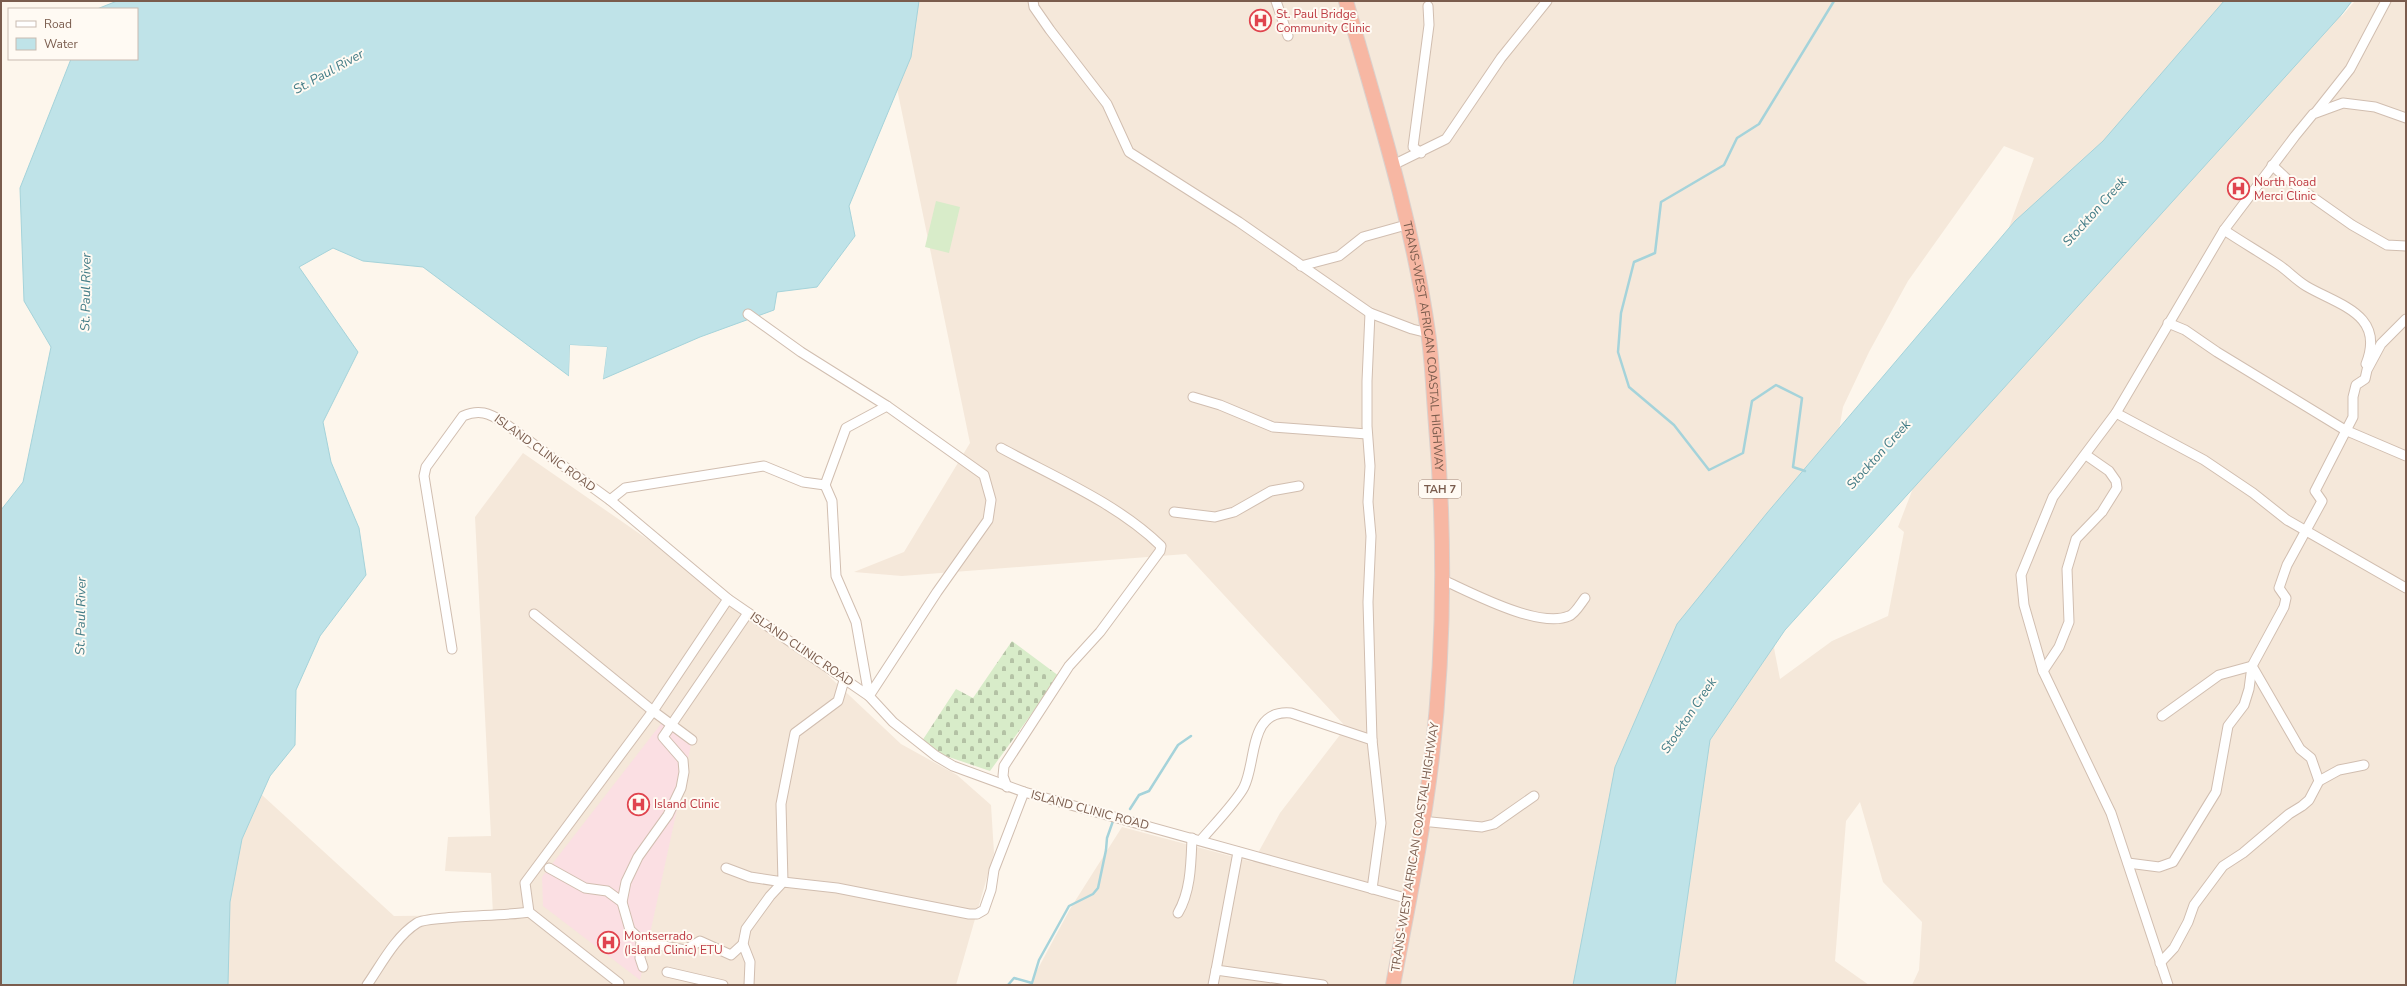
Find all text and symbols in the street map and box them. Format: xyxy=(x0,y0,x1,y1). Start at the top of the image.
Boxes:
place label: St. Paul Bridge Community Clinic xyxy=(1276,6,1371,36)
legend xyxy=(8,8,138,60)
hospital icon: St. Paul Bridge Community Clinic xyxy=(1248,8,1274,34)
text: Road xyxy=(44,16,72,32)
text: Water xyxy=(44,36,78,52)
water label: St. Paul River xyxy=(290,45,367,99)
water label: Stockton Creek xyxy=(2059,173,2131,250)
place label: North Road Merci Clinic xyxy=(2254,174,2316,204)
hospital icon: North Road Merci Clinic xyxy=(2225,176,2251,202)
street label: TRANS-WEST AFRICAN COASTAL HIGHWAY xyxy=(1399,220,1447,473)
water label: St. Paul River xyxy=(76,252,96,331)
street label: ISLAND CLINIC ROAD xyxy=(491,411,599,495)
water label: Stockton Creek xyxy=(1843,416,1915,493)
road number: TAH 7 xyxy=(1419,480,1461,498)
water label: St. Paul River xyxy=(71,576,91,655)
street label: ISLAND CLINIC ROAD xyxy=(747,608,857,690)
water label: Stockton Creek xyxy=(1657,674,1721,757)
street label: TRANS-WEST AFRICAN COASTAL HIGHWAY xyxy=(1387,720,1443,973)
street label: ISLAND CLINIC ROAD xyxy=(1029,787,1151,834)
hospital icon: Island Clinic xyxy=(626,791,652,817)
place label: Island Clinic xyxy=(654,796,720,812)
place label: Montserrado (Island Clinic) ETU xyxy=(624,928,723,958)
hospital icon: Montserrado (Island Clinic) ETU xyxy=(595,930,621,956)

